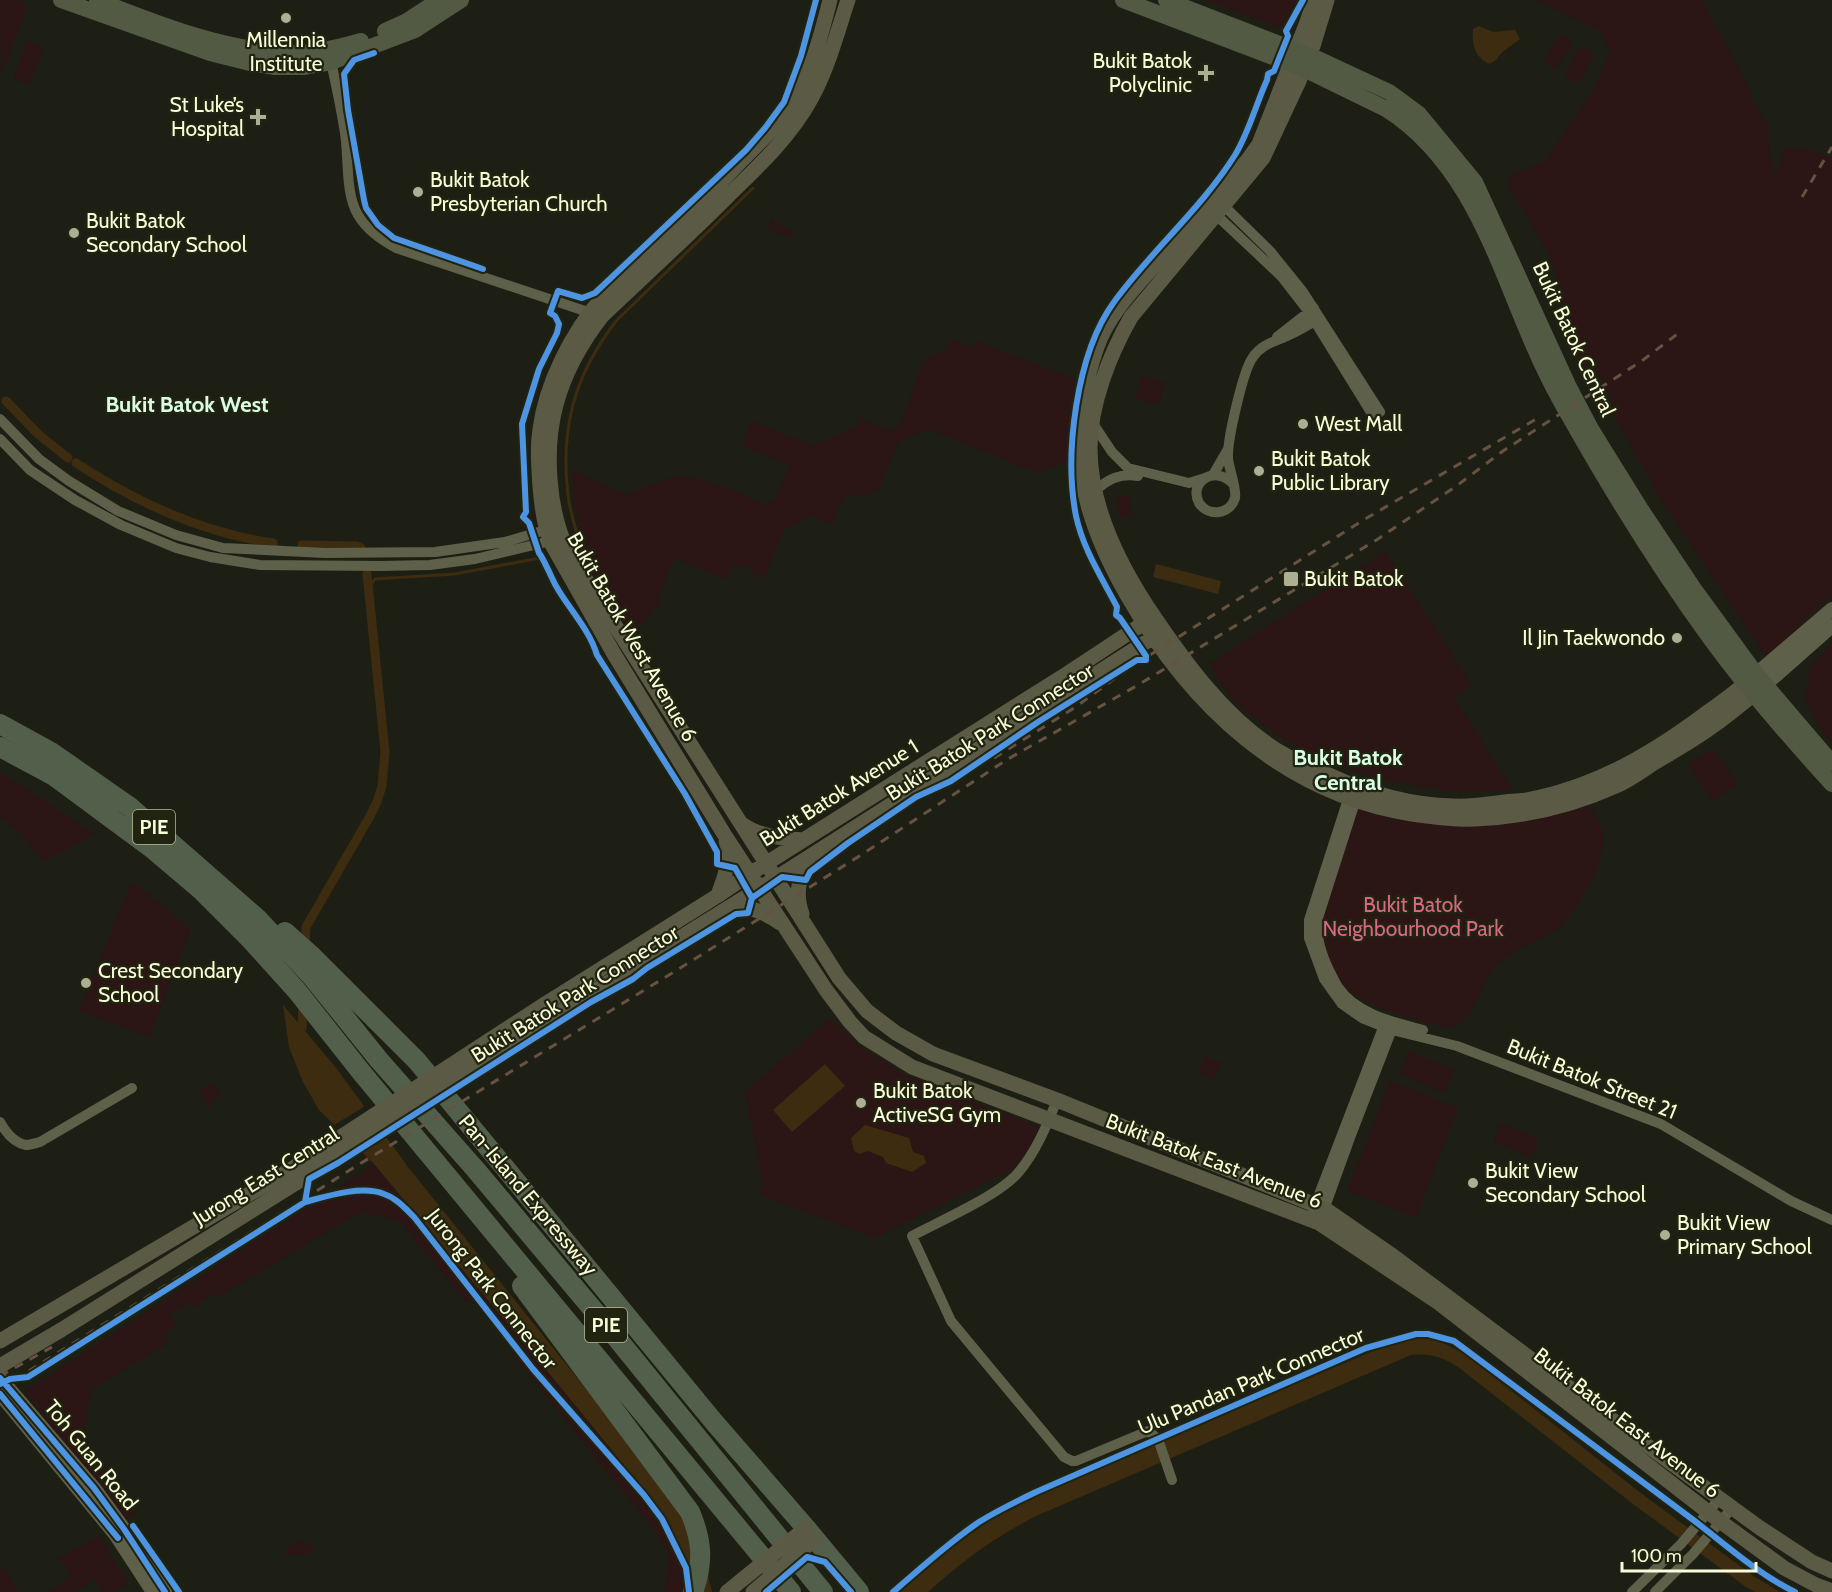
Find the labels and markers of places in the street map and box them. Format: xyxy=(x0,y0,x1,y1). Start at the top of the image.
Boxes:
marker: Millennia Institute xyxy=(279,11,293,25)
place label: Millennia Institute xyxy=(246,27,326,76)
place label: Bukit Batok Polyclinic xyxy=(1093,48,1193,97)
marker: Bukit Batok Polyclinic xyxy=(1197,64,1215,82)
place label: St Luke’s Hospital xyxy=(170,92,244,141)
marker: St Luke’s Hospital xyxy=(249,108,267,126)
place label: Bukit Batok Presbyterian Church xyxy=(430,167,608,216)
marker: Bukit Batok Presbyterian Church xyxy=(411,185,425,199)
place label: Bukit Batok Secondary School xyxy=(86,208,247,257)
marker: Bukit Batok Secondary School xyxy=(67,226,81,240)
place label: West Mall xyxy=(1315,411,1402,436)
marker: West Mall xyxy=(1296,417,1310,431)
place label: Bukit Batok Public Library xyxy=(1271,446,1390,495)
marker: Bukit Batok Public Library xyxy=(1252,464,1266,478)
place label: Bukit Batok xyxy=(1304,566,1404,591)
marker: Bukit Batok xyxy=(1282,570,1300,588)
place label: Il Jin Taekwondo xyxy=(1522,625,1665,650)
marker: Il Jin Taekwondo xyxy=(1670,631,1684,645)
place label: Crest Secondary School xyxy=(98,958,243,1007)
marker: Crest Secondary School xyxy=(79,976,93,990)
place label: Bukit Batok ActiveSG Gym xyxy=(873,1078,1001,1127)
marker: Bukit Batok ActiveSG Gym xyxy=(854,1096,868,1110)
place label: Bukit View Secondary School xyxy=(1485,1158,1646,1207)
marker: Bukit View Secondary School xyxy=(1466,1176,1480,1190)
place label: Bukit View Primary School xyxy=(1677,1210,1812,1259)
marker: Bukit View Primary School xyxy=(1658,1228,1672,1242)

